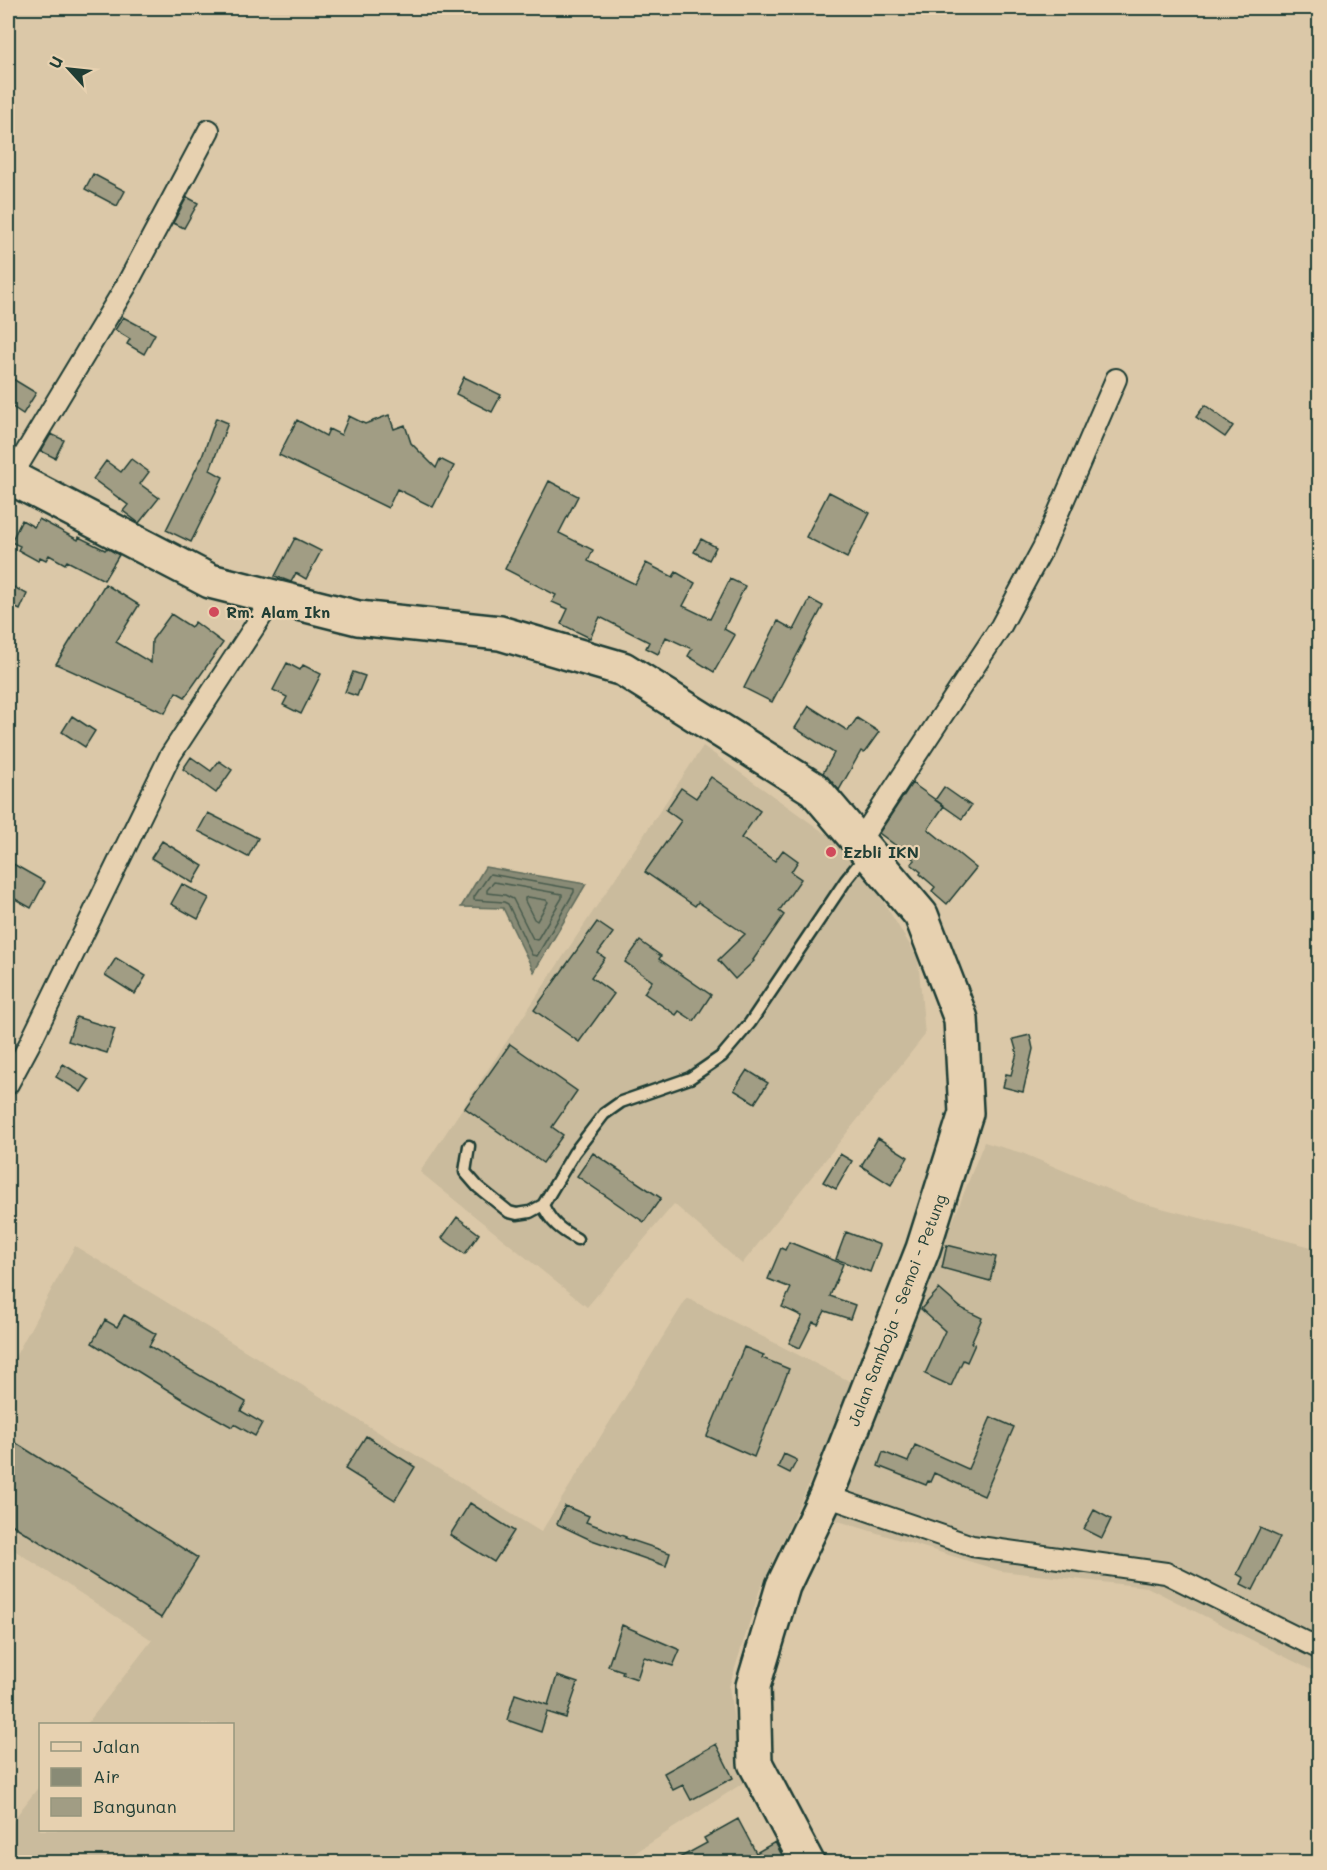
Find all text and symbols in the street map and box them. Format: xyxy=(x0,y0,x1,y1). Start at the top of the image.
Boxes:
north arrow xyxy=(39,39,99,99)
text: U xyxy=(43,52,67,72)
place label: Rm. Alam Ikn xyxy=(226,601,330,622)
marker: Rm. Alam Ikn xyxy=(207,605,221,619)
place label: Ezbli IKN xyxy=(843,841,919,862)
marker: Ezbli IKN xyxy=(824,845,838,859)
street label: Jalan Samboja - Semoi - Petung xyxy=(842,1191,951,1429)
legend xyxy=(39,1723,234,1831)
text: Jalan xyxy=(93,1734,140,1758)
text: Air xyxy=(93,1764,120,1788)
text: Bangunan xyxy=(93,1794,177,1818)

